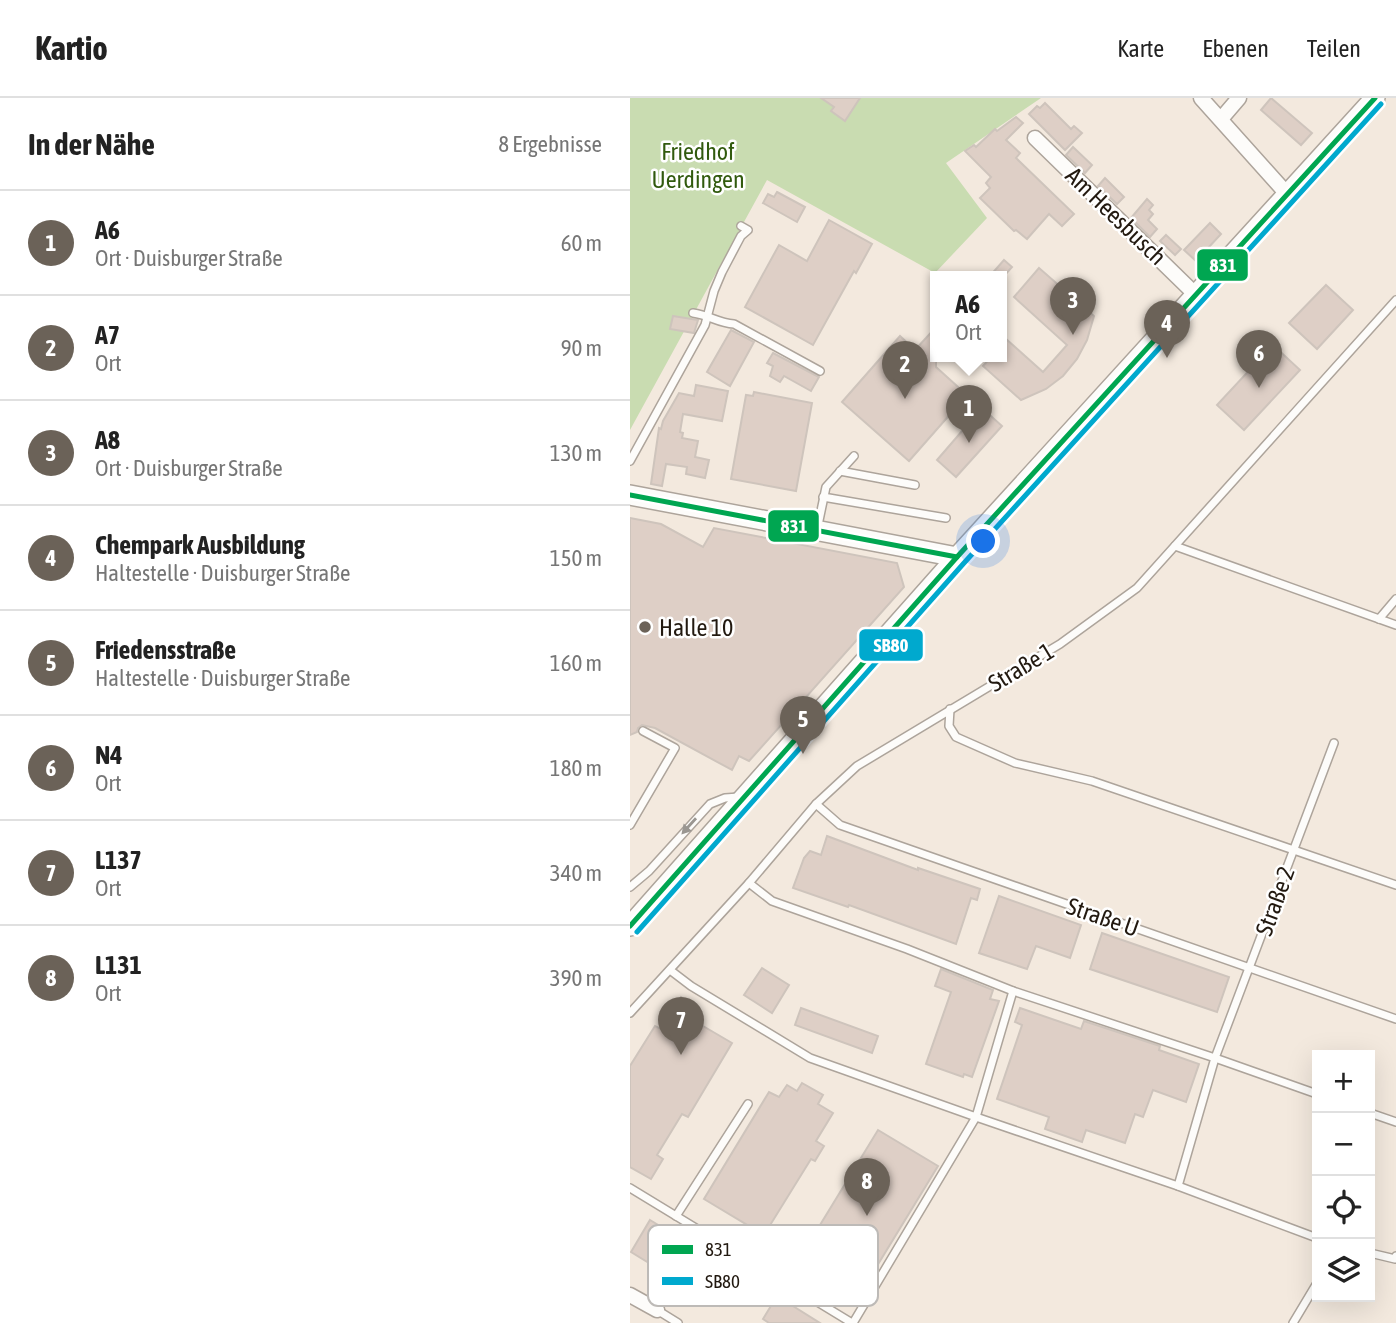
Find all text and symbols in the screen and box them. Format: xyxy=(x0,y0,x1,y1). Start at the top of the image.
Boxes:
text: Kartio xyxy=(35,29,108,67)
text: Karte xyxy=(1117,35,1164,62)
text: Ebenen xyxy=(1202,35,1269,62)
text: Teilen xyxy=(1307,35,1361,62)
text: In der Nähe xyxy=(28,127,155,161)
text: 8 Ergebnisse xyxy=(498,131,602,157)
park label: Friedhof Uerdingen xyxy=(651,138,745,193)
street label: Am Heesbusch xyxy=(1060,162,1172,270)
text: A6 xyxy=(95,215,120,245)
text: 1 xyxy=(46,230,56,256)
text: 60 m xyxy=(561,230,602,256)
text: Ort · Duisburger Straße xyxy=(95,245,283,271)
line badge: 831 xyxy=(1196,248,1249,282)
text: 831 xyxy=(1210,254,1236,276)
popup xyxy=(930,271,1007,362)
pin: 3 xyxy=(1050,277,1096,335)
text: A6 xyxy=(955,289,980,319)
pin: 4 xyxy=(1144,300,1190,358)
text: Ort xyxy=(955,319,982,345)
text: A7 xyxy=(95,320,120,350)
pin: 6 xyxy=(1236,330,1282,388)
text: 2 xyxy=(46,335,56,361)
text: 90 m xyxy=(561,335,602,361)
pin: 2 xyxy=(882,341,928,399)
text: Ort xyxy=(95,350,122,376)
pin: 1 xyxy=(946,385,992,443)
text: A8 xyxy=(95,425,120,455)
text: 3 xyxy=(46,440,56,466)
text: 130 m xyxy=(550,440,602,466)
text: Ort · Duisburger Straße xyxy=(95,455,283,481)
line badge: 831 xyxy=(767,509,820,543)
text: 831 xyxy=(781,515,807,537)
your location xyxy=(966,524,1000,558)
text: Chempark Ausbildung xyxy=(95,530,305,560)
text: 4 xyxy=(46,545,56,571)
text: 150 m xyxy=(550,545,602,571)
text: Haltestelle · Duisburger Straße xyxy=(95,560,350,586)
place label: Halle 10 xyxy=(659,614,733,641)
marker: Halle 10 xyxy=(637,619,653,635)
line badge: SB80 xyxy=(858,628,924,662)
text: SB80 xyxy=(874,634,908,656)
text: Friedensstraße xyxy=(95,635,236,665)
street label: Straße 1 xyxy=(983,637,1059,697)
text: 5 xyxy=(46,650,56,676)
text: 160 m xyxy=(550,650,602,676)
text: Haltestelle · Duisburger Straße xyxy=(95,665,350,691)
pin: 5 xyxy=(780,696,826,754)
text: N4 xyxy=(95,740,123,770)
text: 6 xyxy=(46,755,56,781)
text: 180 m xyxy=(550,755,602,781)
text: Ort xyxy=(95,770,122,796)
one-way arrow xyxy=(682,817,698,834)
text: L137 xyxy=(95,845,142,875)
text: 7 xyxy=(46,860,56,886)
text: 340 m xyxy=(550,860,602,886)
street label: Straße 2 xyxy=(1250,863,1300,939)
text: Ort xyxy=(95,875,122,901)
street label: Straße U xyxy=(1063,892,1143,942)
text: L131 xyxy=(95,950,142,980)
text: 8 xyxy=(46,965,56,991)
text: 390 m xyxy=(550,965,602,991)
text: Ort xyxy=(95,980,122,1006)
pin: 7 xyxy=(658,997,704,1055)
map controls xyxy=(1312,1050,1375,1302)
button: + xyxy=(1312,1050,1375,1113)
button: − xyxy=(1312,1113,1375,1176)
pin: 8 xyxy=(844,1158,890,1216)
button: locate xyxy=(1312,1176,1375,1239)
legend xyxy=(648,1225,878,1306)
text: 831 xyxy=(705,1238,732,1260)
button: layers xyxy=(1312,1239,1375,1302)
text: SB80 xyxy=(705,1270,740,1292)

